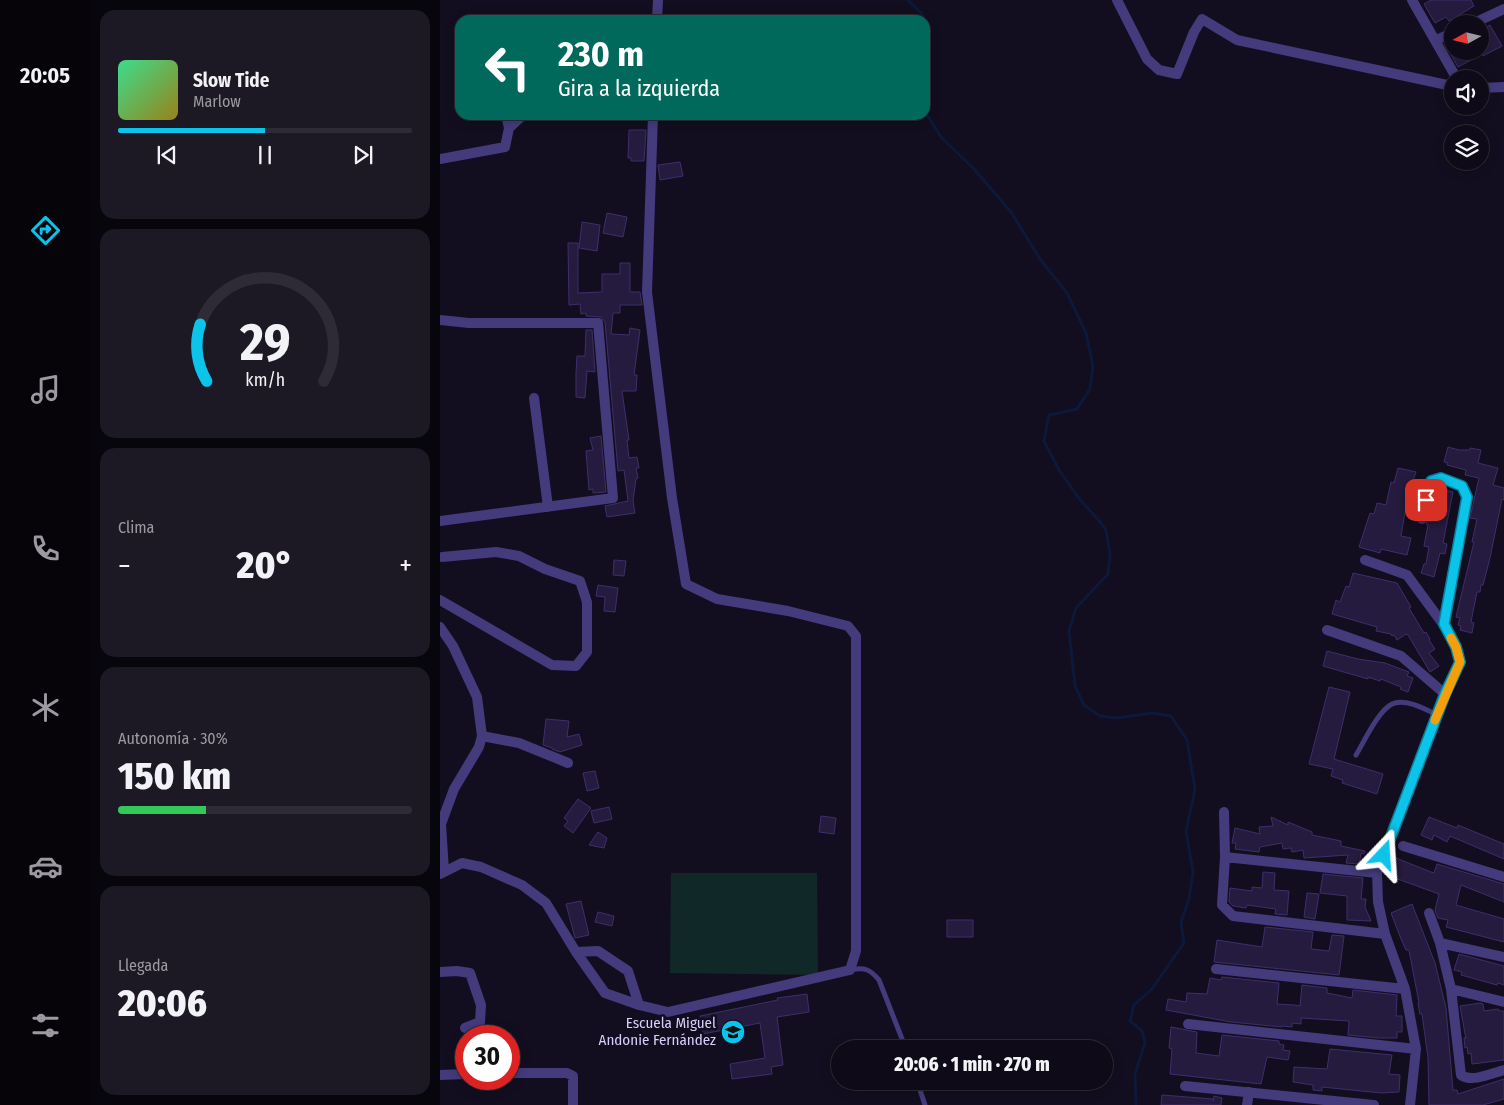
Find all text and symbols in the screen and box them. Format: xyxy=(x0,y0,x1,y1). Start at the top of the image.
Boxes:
north arrow xyxy=(1444,15,1489,60)
map controls xyxy=(1444,15,1489,170)
text: 230 m xyxy=(558,33,644,75)
icon: left xyxy=(475,35,540,100)
text: 20:05 xyxy=(20,62,70,89)
text: Slow Tide xyxy=(193,69,269,92)
button: sound xyxy=(1444,70,1489,115)
text: Gira a la izquierda xyxy=(558,75,720,102)
text: Marlow xyxy=(193,92,241,111)
button: layers xyxy=(1444,125,1489,170)
icon: previous xyxy=(153,141,181,169)
icon: pause xyxy=(251,141,279,169)
icon: next xyxy=(349,141,377,169)
icon: directions xyxy=(28,213,63,248)
text: 29 xyxy=(239,311,290,374)
text: km/h xyxy=(245,369,285,391)
icon: music xyxy=(28,372,63,407)
pin xyxy=(1405,479,1447,521)
icon: arrive xyxy=(1412,486,1440,514)
text: Clima xyxy=(118,518,154,537)
icon: phone xyxy=(28,531,63,566)
text: 20° xyxy=(237,542,293,588)
text: − xyxy=(118,549,131,582)
text: + xyxy=(399,549,412,582)
icon: climate xyxy=(28,690,63,725)
text: Autonomía · 30% xyxy=(118,729,228,748)
text: 150 km xyxy=(118,753,231,799)
position arrow xyxy=(1357,828,1409,880)
icon: car xyxy=(28,849,63,884)
text: Llegada xyxy=(118,956,168,975)
text: 20:06 xyxy=(118,980,207,1026)
icon: filters xyxy=(28,1008,63,1043)
place label: Escuela Miguel Andonie Fernández xyxy=(599,1014,716,1049)
school or university icon: Escuela Miguel Andonie Fernández xyxy=(720,1019,746,1045)
speed limit sign: 30 xyxy=(455,1025,520,1090)
text: 20:06 · 1 min · 270 m xyxy=(894,1053,1050,1076)

